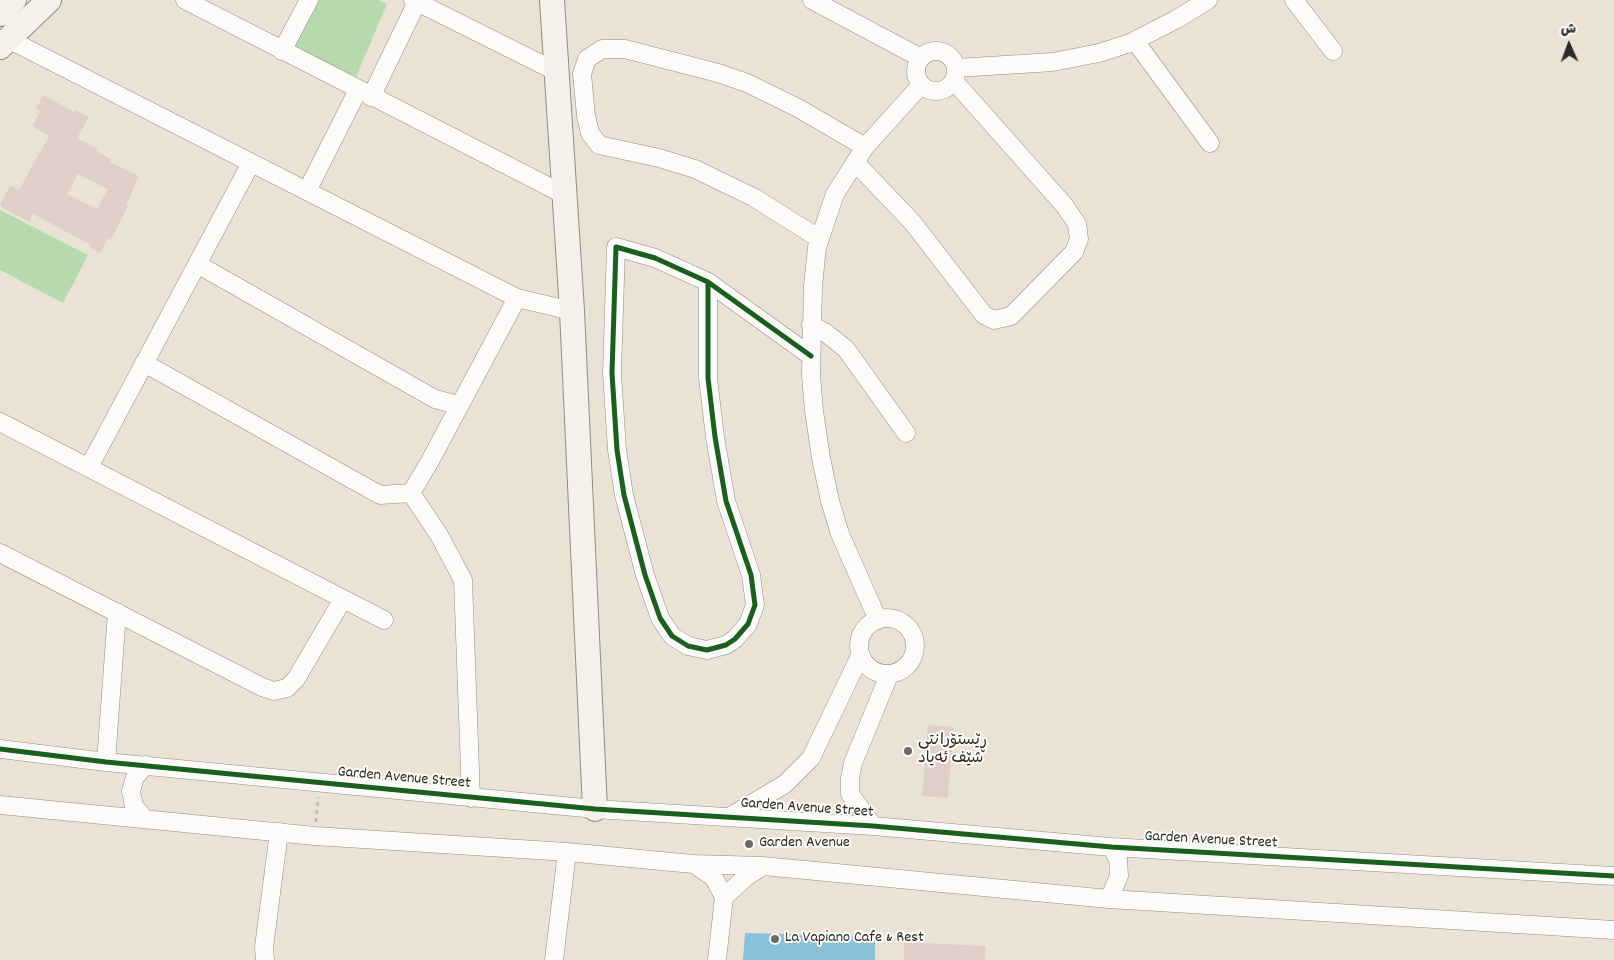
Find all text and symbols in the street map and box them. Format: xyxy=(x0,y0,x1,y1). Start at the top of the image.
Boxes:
north arrow xyxy=(1544,20,1594,70)
text: ش xyxy=(1560,20,1577,40)
place label: ڕێستۆرانتی شێف ئەیاد xyxy=(918,732,987,770)
marker: ڕێستۆرانتی شێف ئەیاد xyxy=(902,745,914,757)
street label: Garden Avenue Street xyxy=(337,764,471,794)
street label: Garden Avenue Street xyxy=(740,795,874,823)
street label: Garden Avenue Street xyxy=(1144,828,1278,854)
place label: Garden Avenue xyxy=(759,834,850,854)
marker: Garden Avenue xyxy=(743,838,755,850)
place label: La Vapiano Cafe & Rest xyxy=(785,929,924,949)
marker: La Vapiano Cafe & Rest xyxy=(769,933,781,945)

